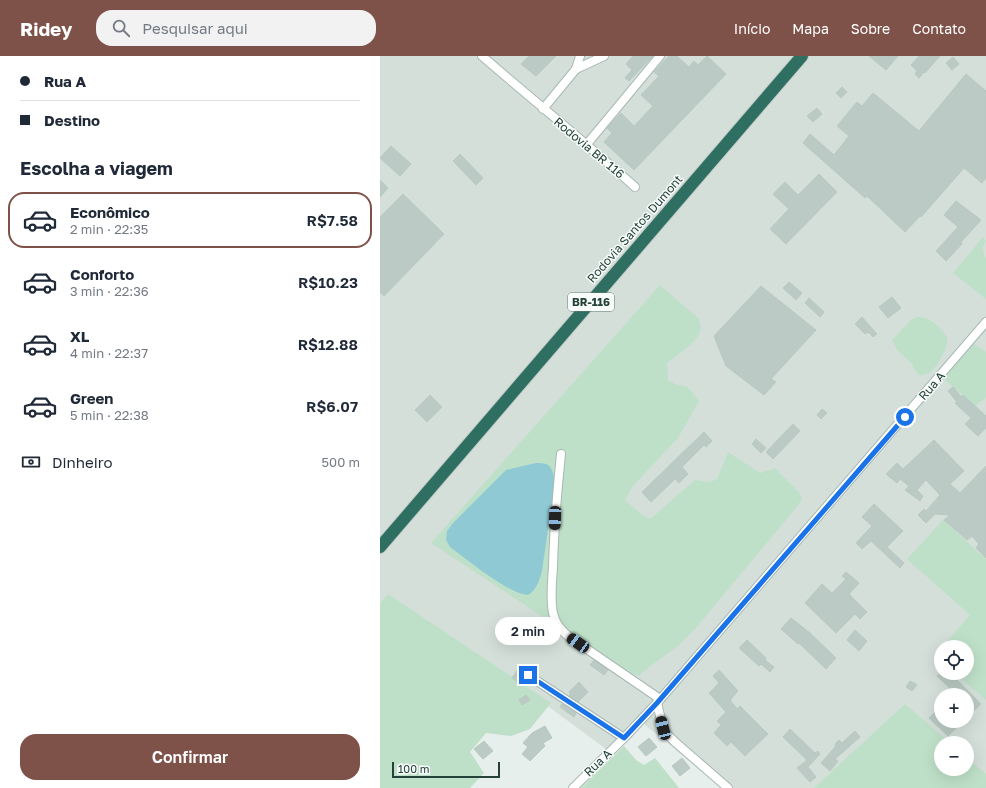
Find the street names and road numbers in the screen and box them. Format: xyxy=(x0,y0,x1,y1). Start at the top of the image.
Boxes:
street label: Rodovia BR 116 xyxy=(551,114,628,181)
street label: Rodovia Santos Dumont xyxy=(584,172,686,286)
road number: BR-116 xyxy=(568,293,614,311)
street label: Rua A xyxy=(915,368,948,403)
street label: Rua A xyxy=(581,746,615,780)

